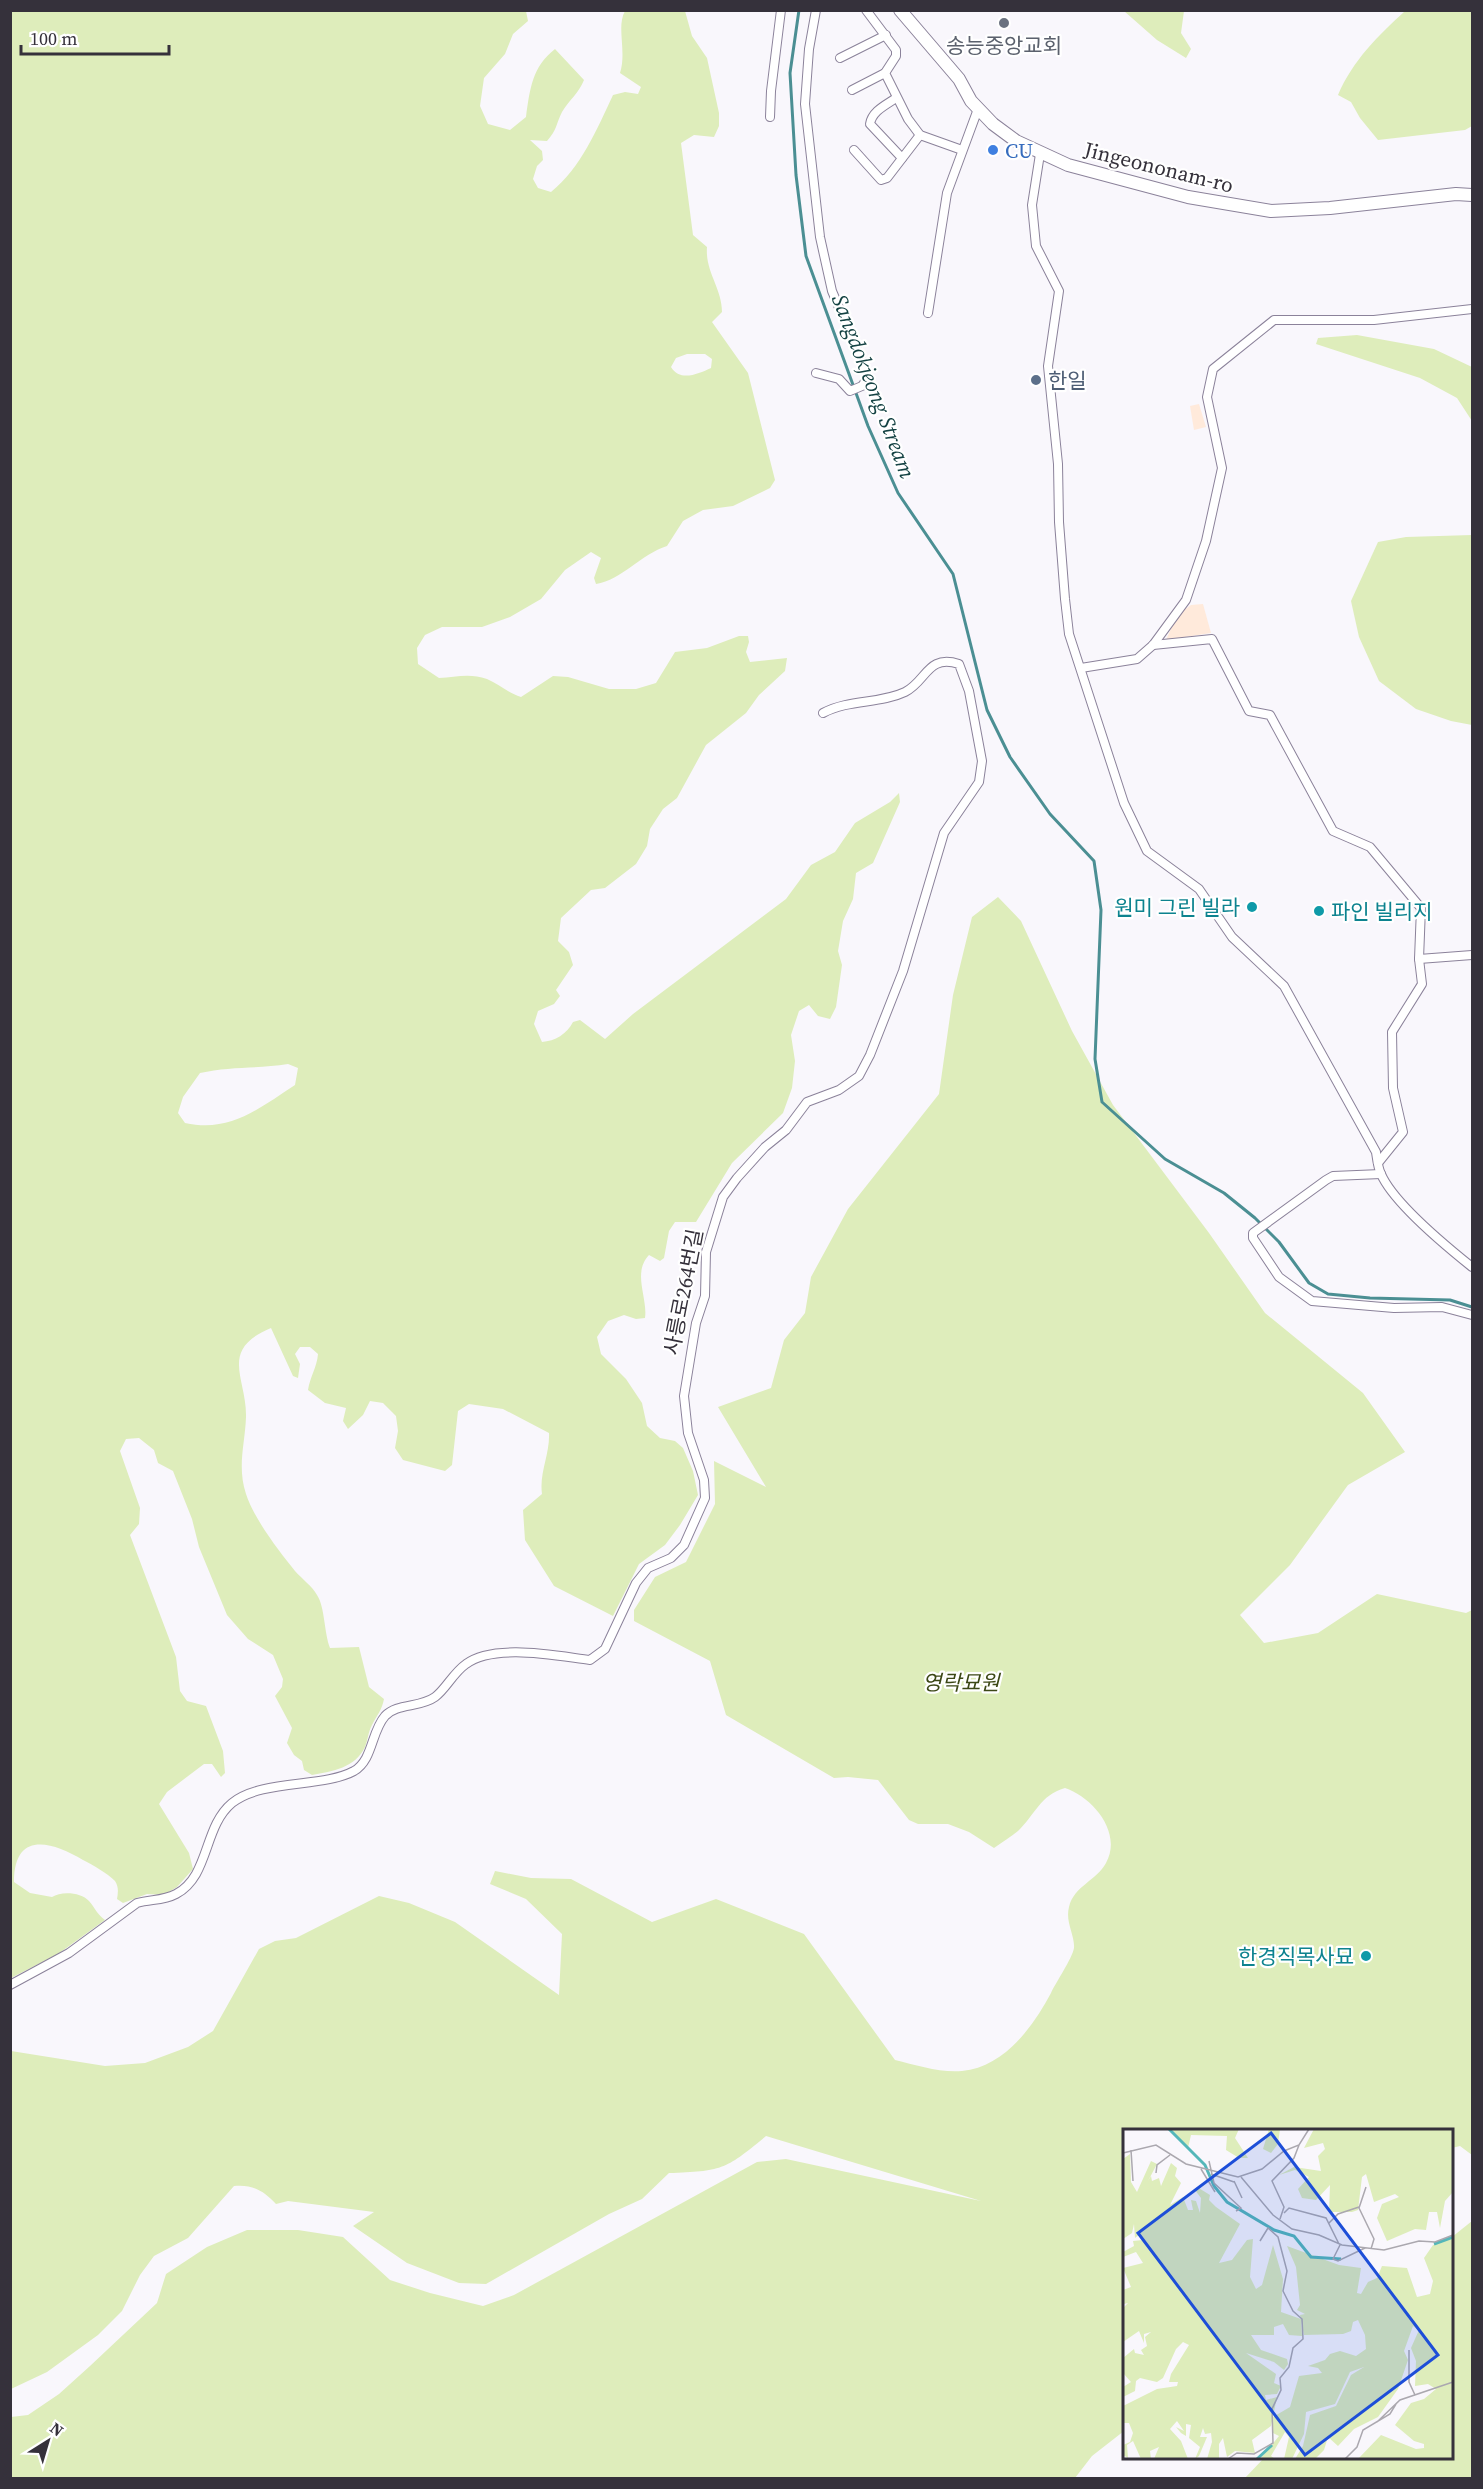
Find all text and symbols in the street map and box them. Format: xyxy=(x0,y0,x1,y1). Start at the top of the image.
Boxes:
marker: 송능중앙교회 xyxy=(997,16,1011,30)
scale bar xyxy=(21,18,170,56)
text: 100 m xyxy=(30,26,77,51)
place label: 송능중앙교회 xyxy=(946,31,1062,60)
street label: Jingeononam-ro xyxy=(1080,134,1237,200)
place label: CU xyxy=(1005,136,1033,165)
marker: CU xyxy=(986,143,1000,157)
water label: Sangdokjeong Stream xyxy=(825,290,923,482)
place label: 한일 xyxy=(1048,366,1087,395)
marker: 한일 xyxy=(1029,373,1043,387)
place label: 원미 그린 빌라 xyxy=(1114,893,1240,922)
place label: 파인 빌리지 xyxy=(1331,897,1433,926)
marker: 원미 그린 빌라 xyxy=(1245,900,1259,914)
marker: 파인 빌리지 xyxy=(1312,904,1326,918)
street label: 사릉로264번길 xyxy=(657,1226,709,1358)
park label: 영락묘원 xyxy=(922,1668,1001,1697)
place label: 한경직목사묘 xyxy=(1238,1942,1354,1971)
marker: 한경직목사묘 xyxy=(1359,1949,1373,1963)
inset map xyxy=(1123,2129,1453,2459)
north arrow xyxy=(18,2411,78,2471)
text: N xyxy=(46,2417,69,2442)

